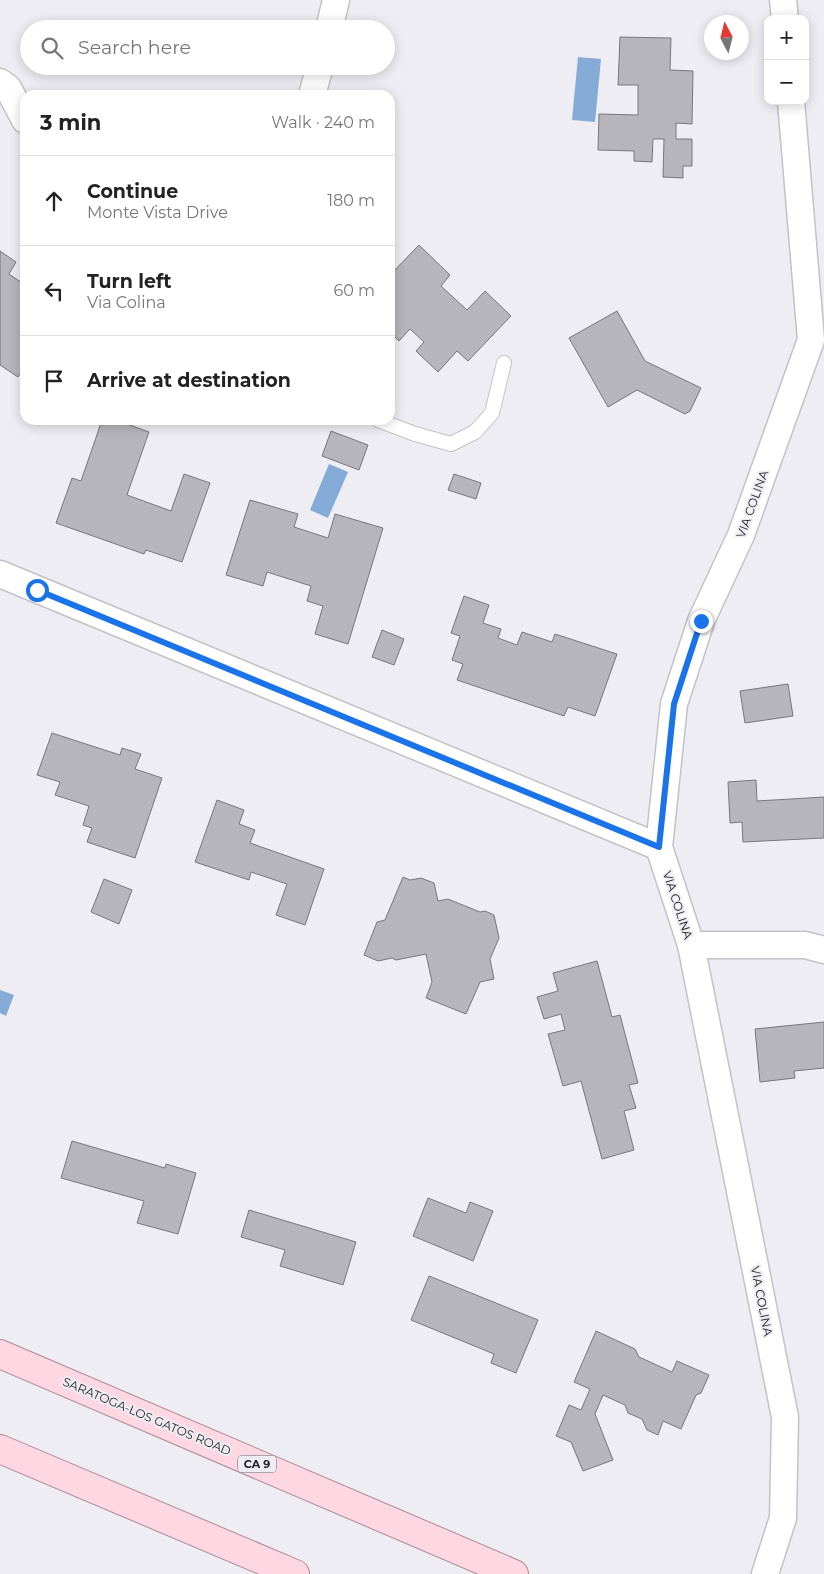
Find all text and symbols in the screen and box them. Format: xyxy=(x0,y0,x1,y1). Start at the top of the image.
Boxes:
north arrow xyxy=(704,15,749,60)
map controls xyxy=(764,15,809,105)
button: + xyxy=(764,15,809,60)
search box xyxy=(20,20,395,75)
icon: search xyxy=(38,34,66,62)
text: Search here xyxy=(78,36,191,59)
button: − xyxy=(764,60,809,105)
text: 3 min xyxy=(40,110,101,135)
text: Walk · 240 m xyxy=(271,113,375,132)
text: Continue xyxy=(87,180,178,203)
icon: ahead xyxy=(40,187,68,215)
text: 180 m xyxy=(327,191,375,210)
text: Monte Vista Drive xyxy=(87,203,228,222)
text: Turn left xyxy=(87,270,172,293)
icon: left xyxy=(40,277,68,305)
text: 60 m xyxy=(333,281,375,300)
text: Via Colina xyxy=(87,293,166,312)
icon: arrive xyxy=(40,367,68,395)
text: Arrive at destination xyxy=(87,369,291,392)
street label: VIA COLINA xyxy=(733,468,771,540)
route start xyxy=(26,579,49,602)
route end xyxy=(690,610,713,633)
street label: VIA COLINA xyxy=(660,869,696,941)
street label: VIA COLINA xyxy=(748,1265,776,1338)
street label: SARATOGA-LOS GATOS ROAD xyxy=(61,1374,234,1458)
road number: CA 9 xyxy=(238,1456,276,1472)

